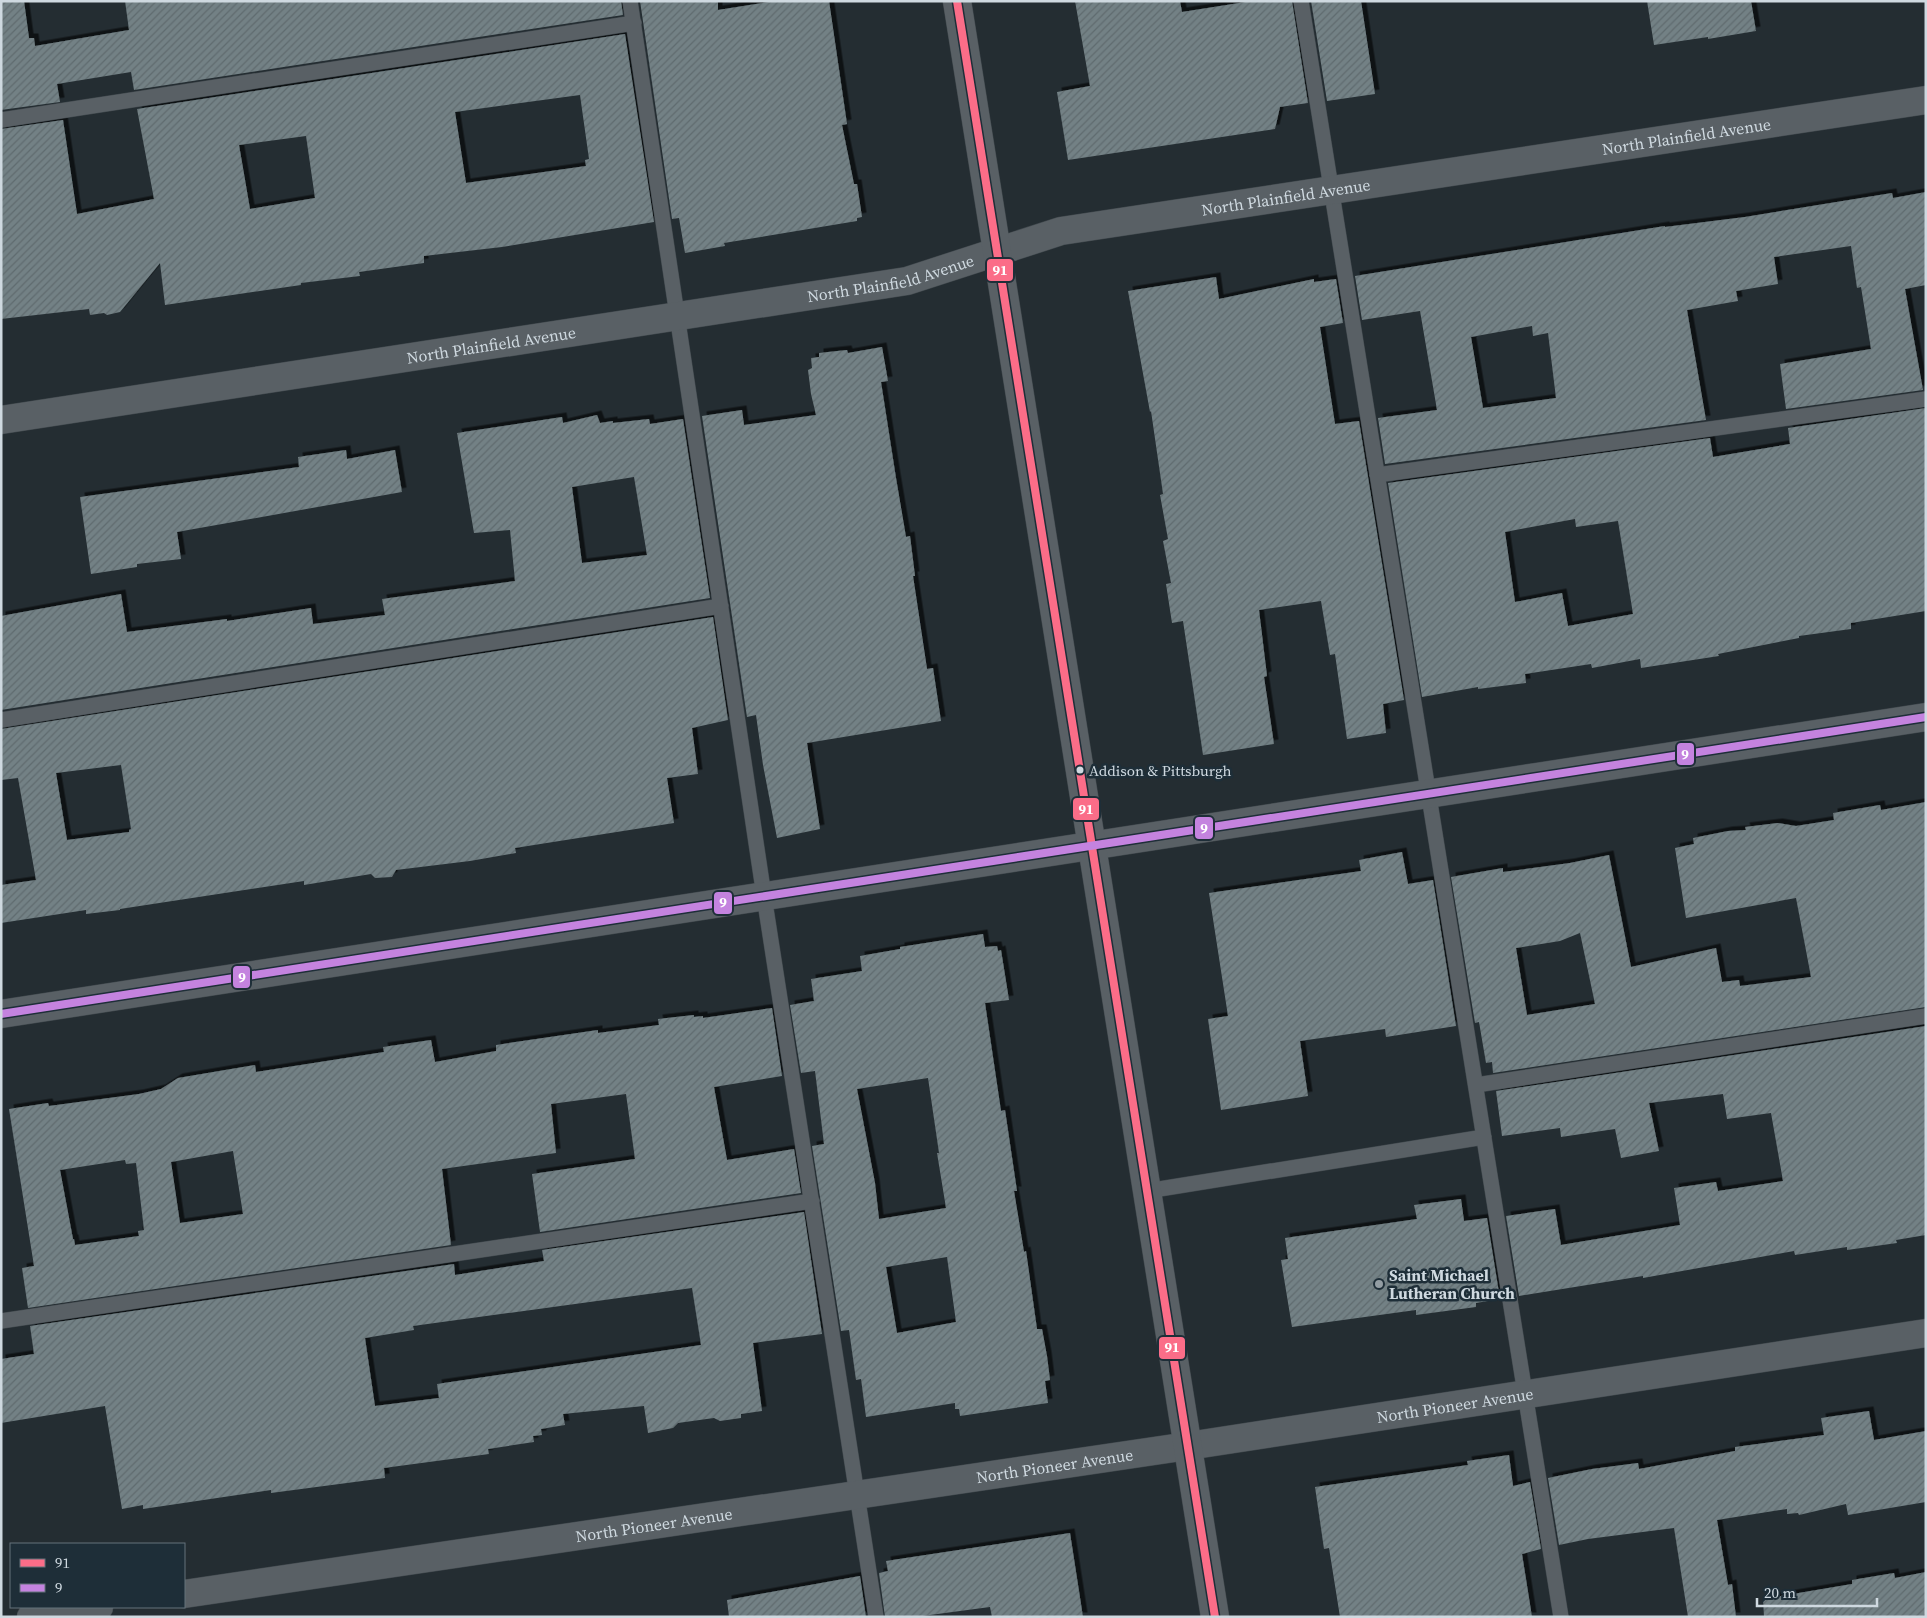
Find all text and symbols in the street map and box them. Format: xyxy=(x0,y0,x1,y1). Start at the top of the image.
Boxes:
street label: North Plainfield Avenue xyxy=(1600,113,1772,160)
street label: North Plainfield Avenue xyxy=(1200,173,1372,221)
street label: North Plainfield Avenue xyxy=(806,249,977,307)
line badge: 91 xyxy=(986,258,1014,282)
text: 91 xyxy=(992,260,1008,280)
street label: North Plainfield Avenue xyxy=(405,321,577,369)
line badge: 9 xyxy=(1676,742,1695,766)
text: 9 xyxy=(1681,744,1689,764)
place label: Addison & Pittsburgh xyxy=(1089,760,1232,781)
marker: Addison & Pittsburgh xyxy=(1075,765,1085,775)
line badge: 91 xyxy=(1072,797,1100,821)
text: 91 xyxy=(1078,799,1094,819)
line badge: 9 xyxy=(1194,816,1214,840)
text: 9 xyxy=(1200,818,1208,838)
line badge: 9 xyxy=(713,891,733,915)
text: 9 xyxy=(719,892,727,912)
line badge: 9 xyxy=(232,965,251,989)
text: 9 xyxy=(238,967,246,987)
place label: Saint Michael Lutheran Church xyxy=(1389,1264,1515,1304)
marker: Saint Michael Lutheran Church xyxy=(1373,1278,1385,1290)
line badge: 91 xyxy=(1158,1336,1186,1360)
text: 91 xyxy=(1164,1337,1180,1357)
street label: North Pioneer Avenue xyxy=(1375,1382,1535,1428)
street label: North Pioneer Avenue xyxy=(975,1443,1135,1488)
street label: North Pioneer Avenue xyxy=(574,1502,734,1547)
legend xyxy=(10,1543,185,1608)
text: 91 xyxy=(55,1552,70,1573)
scale bar xyxy=(1757,1576,1877,1608)
text: 9 xyxy=(55,1577,63,1598)
text: 20 m xyxy=(1764,1582,1796,1603)

